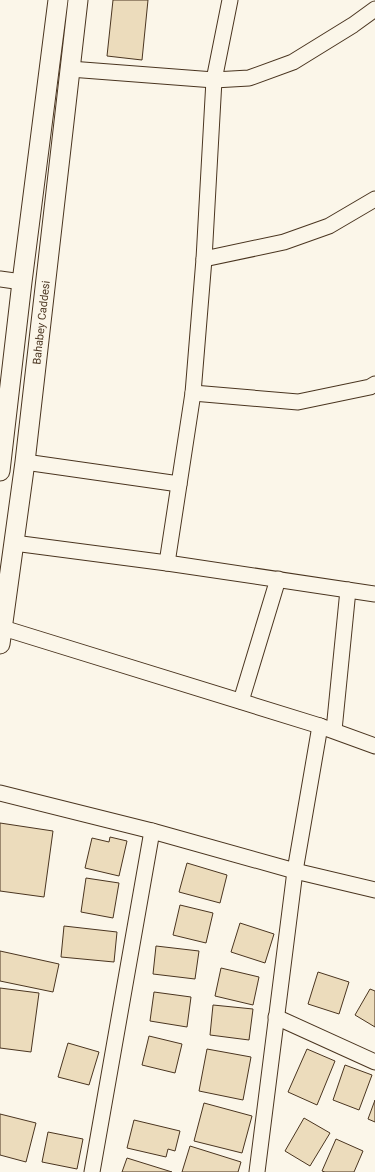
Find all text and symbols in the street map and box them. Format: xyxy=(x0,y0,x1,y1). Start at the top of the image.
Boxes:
street label: Bahabey Caddesi xyxy=(30,280,53,365)

